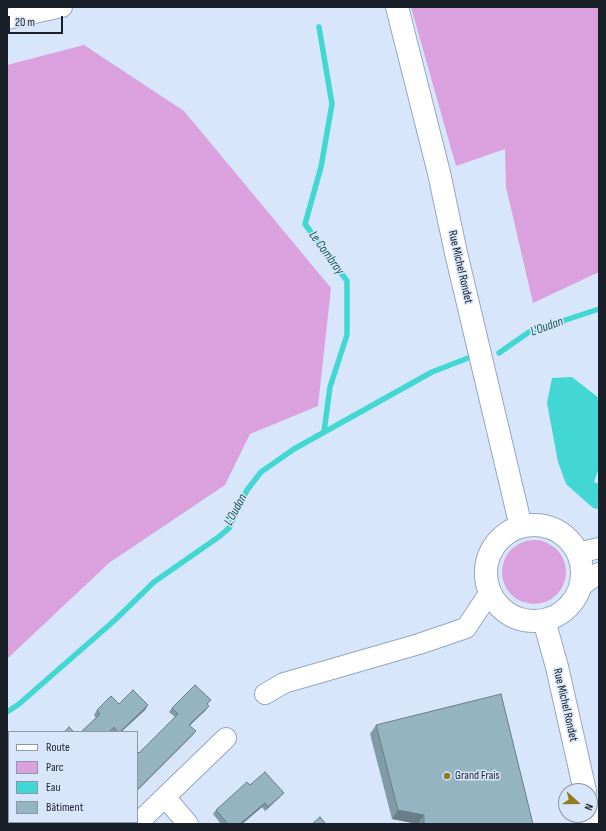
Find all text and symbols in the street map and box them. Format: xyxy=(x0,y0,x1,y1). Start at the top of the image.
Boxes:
scale bar xyxy=(10,8,65,34)
text: 20 m xyxy=(15,15,35,30)
water label: Le Combray xyxy=(305,228,347,278)
street label: Rue Michel Rondet xyxy=(445,229,475,305)
water label: L'Oudan xyxy=(529,314,565,340)
water label: L'Oudan xyxy=(221,492,251,528)
street label: Rue Michel Rondet xyxy=(550,667,580,743)
legend xyxy=(8,731,138,823)
text: Route xyxy=(46,740,70,755)
text: Parc xyxy=(46,760,64,775)
place label: Grand Frais xyxy=(455,769,500,783)
marker: Grand Frais xyxy=(442,771,452,781)
text: Eau xyxy=(46,780,60,795)
north arrow xyxy=(558,783,598,823)
text: Bâtiment xyxy=(46,800,83,815)
text: N xyxy=(582,802,596,812)

